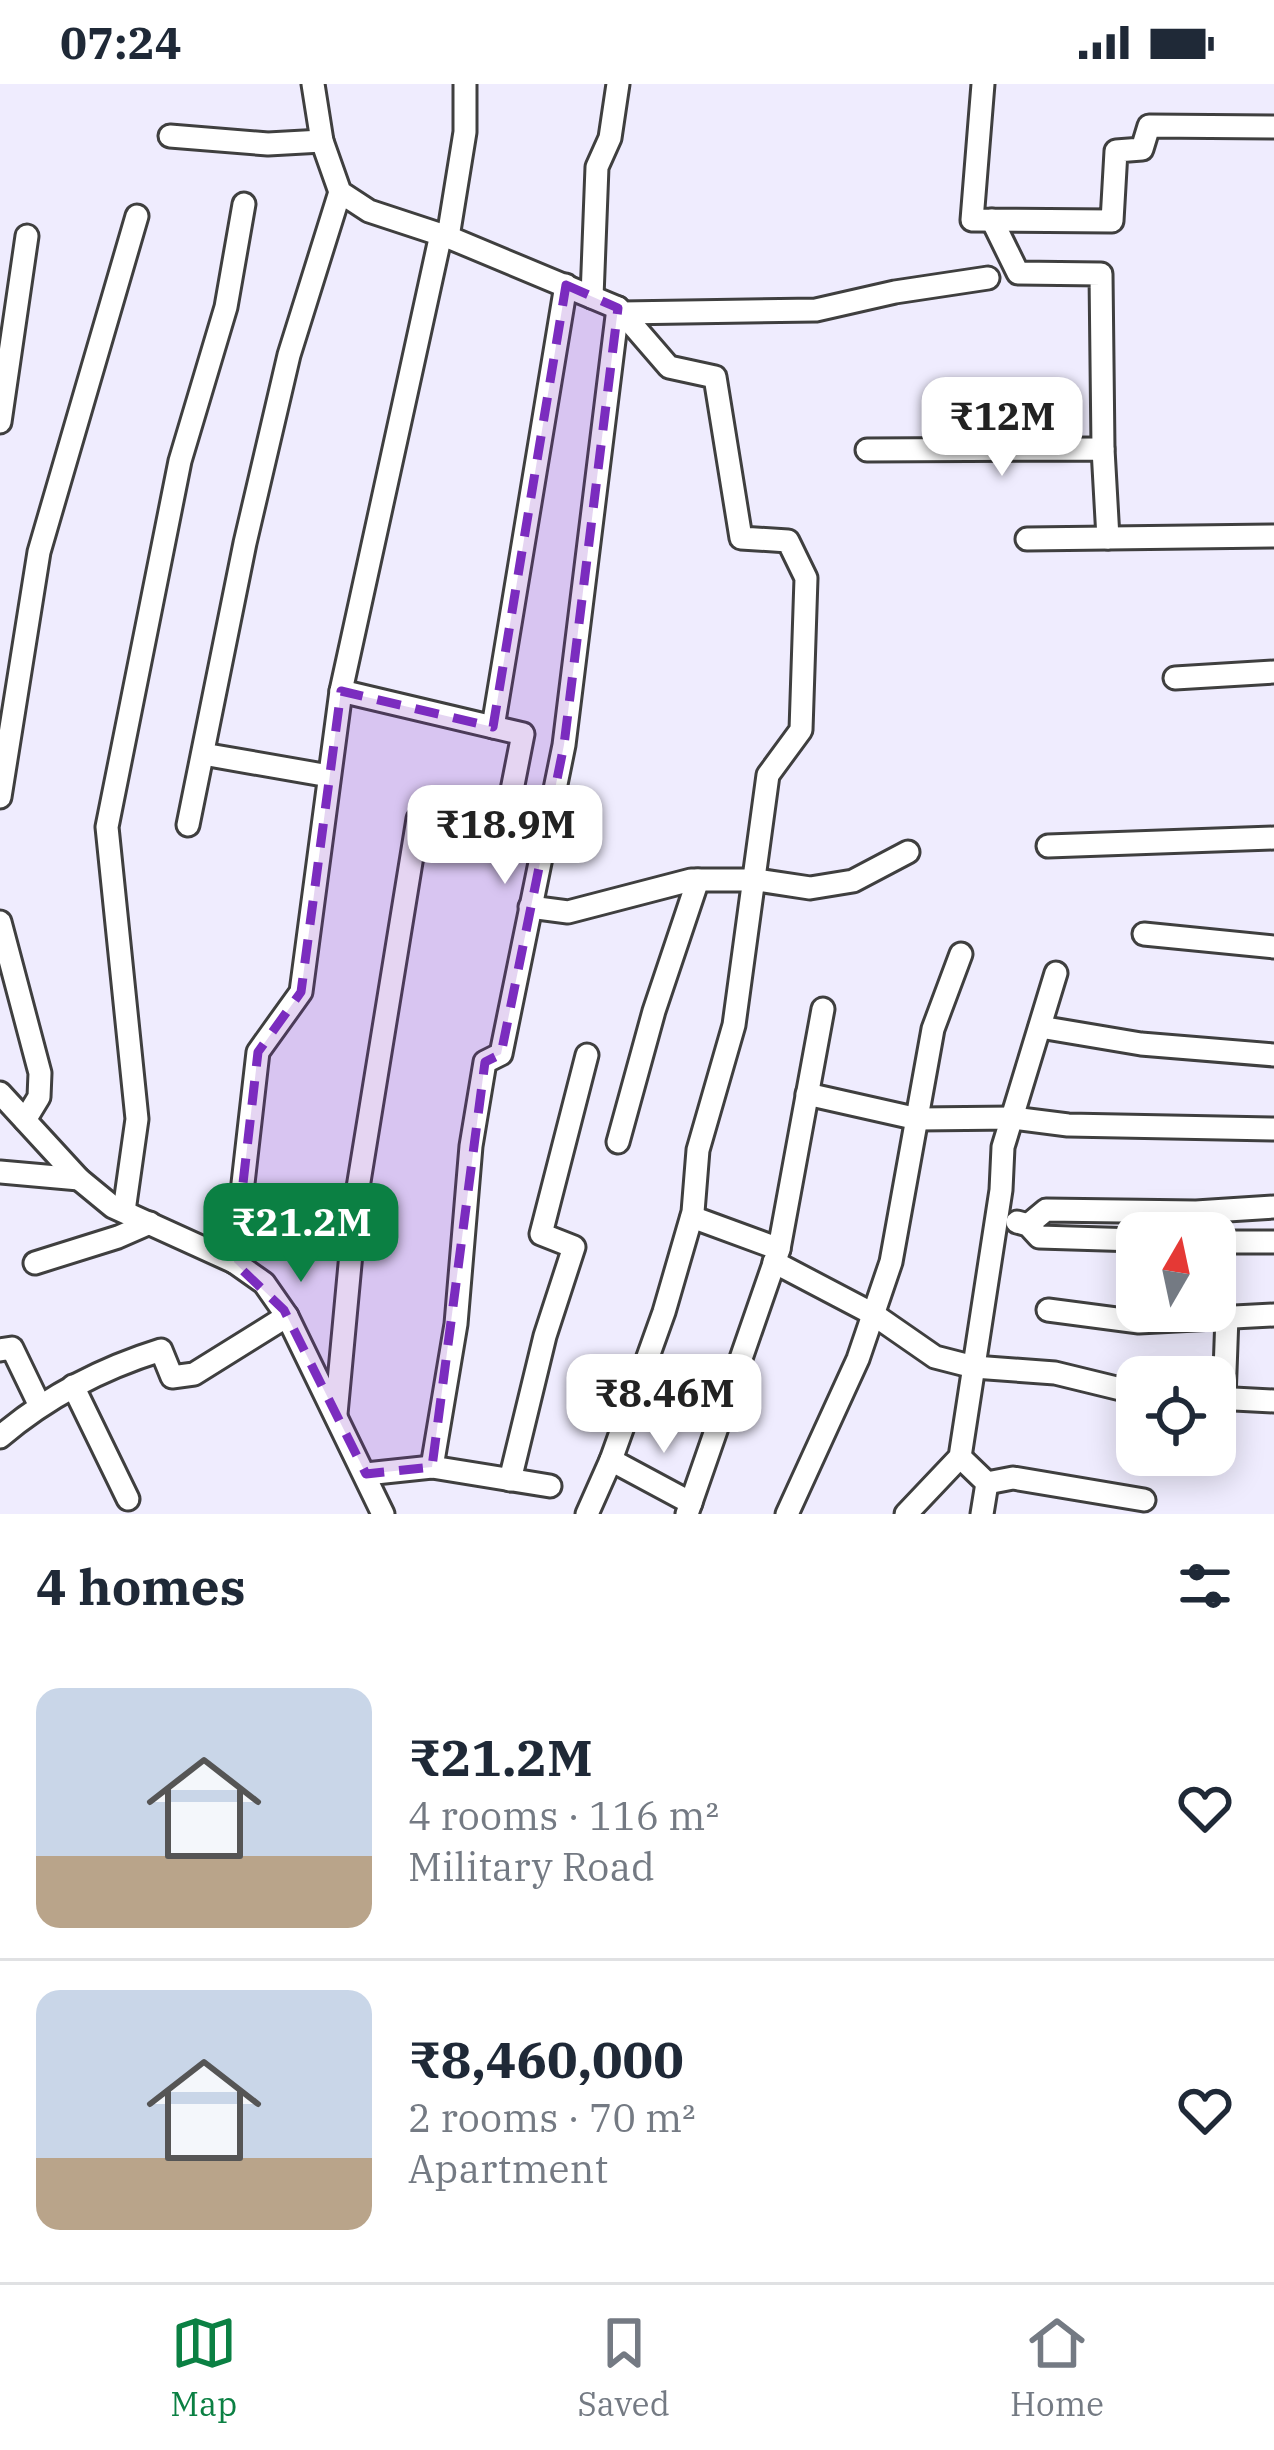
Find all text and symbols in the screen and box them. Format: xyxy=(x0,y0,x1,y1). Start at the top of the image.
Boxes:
text: 07:24 xyxy=(60,13,182,71)
pin: ₹12M xyxy=(931,377,1073,479)
text: ₹12M xyxy=(949,390,1055,441)
pin: ₹18.9M xyxy=(407,785,603,887)
text: ₹18.9M xyxy=(434,798,576,849)
pin: ₹21.2M xyxy=(203,1183,399,1285)
text: ₹21.2M xyxy=(230,1196,372,1247)
north arrow xyxy=(1116,1212,1236,1332)
map controls xyxy=(1116,1212,1236,1476)
pin: ₹8.46M xyxy=(566,1354,762,1456)
button: locate xyxy=(1116,1356,1236,1476)
text: ₹8.46M xyxy=(593,1367,735,1418)
text: 4 homes xyxy=(36,1553,246,1619)
icon: filters xyxy=(1172,1553,1238,1619)
text: ₹21.2M xyxy=(408,1724,593,1790)
icon: home xyxy=(132,1736,276,1880)
icon: heart xyxy=(1172,1775,1238,1841)
text: 4 rooms · 116 m² xyxy=(408,1790,719,1841)
text: Military Road xyxy=(408,1841,655,1892)
text: ₹8,460,000 xyxy=(408,2026,684,2092)
icon: home xyxy=(132,2038,276,2182)
icon: heart xyxy=(1172,2077,1238,2143)
text: 2 rooms · 70 m² xyxy=(408,2092,696,2143)
text: Apartment xyxy=(408,2143,608,2194)
tab: Map xyxy=(170,2310,237,2425)
tab: Saved xyxy=(577,2310,670,2425)
tab: Home xyxy=(1010,2310,1104,2425)

